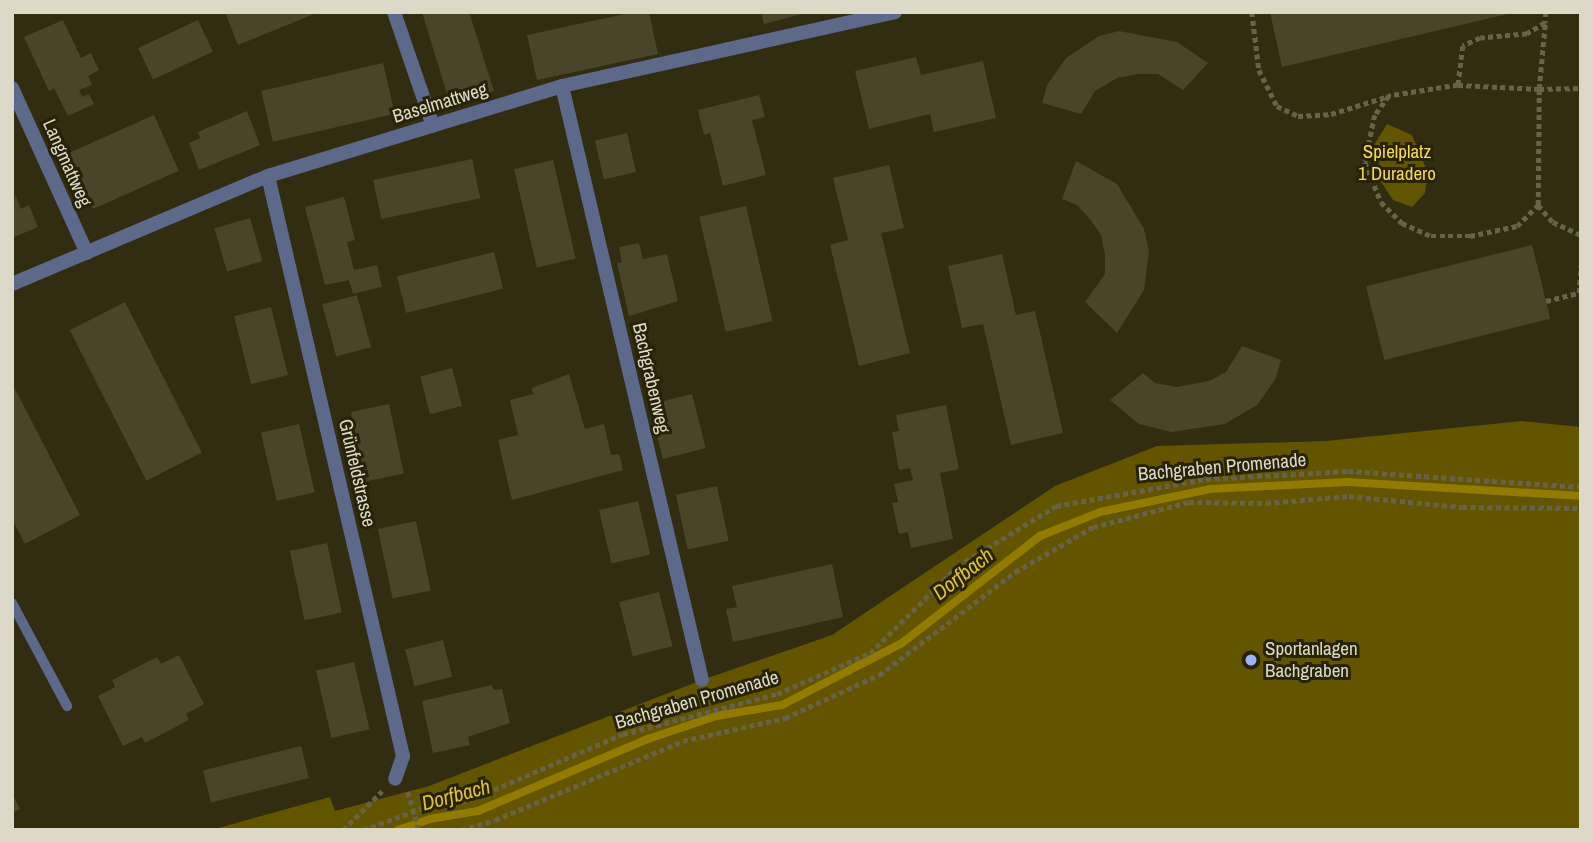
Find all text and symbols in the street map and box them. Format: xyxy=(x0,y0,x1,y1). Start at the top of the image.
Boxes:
street label: Baselmattweg xyxy=(390,78,490,128)
street label: Langmattweg xyxy=(38,116,96,210)
park label: Spielplatz 1 Duradero xyxy=(1358,141,1436,185)
street label: Bachgrabenweg xyxy=(627,321,675,435)
street label: Grünfeldstrasse xyxy=(334,417,380,529)
street label: Bachgraben Promenade xyxy=(1137,448,1307,486)
water label: Dorfbach xyxy=(928,543,998,605)
place label: Sportanlagen Bachgraben xyxy=(1265,638,1358,682)
marker: Sportanlagen Bachgraben xyxy=(1243,652,1259,668)
street label: Bachgraben Promenade xyxy=(613,666,781,734)
water label: Dorfbach xyxy=(419,774,493,816)

